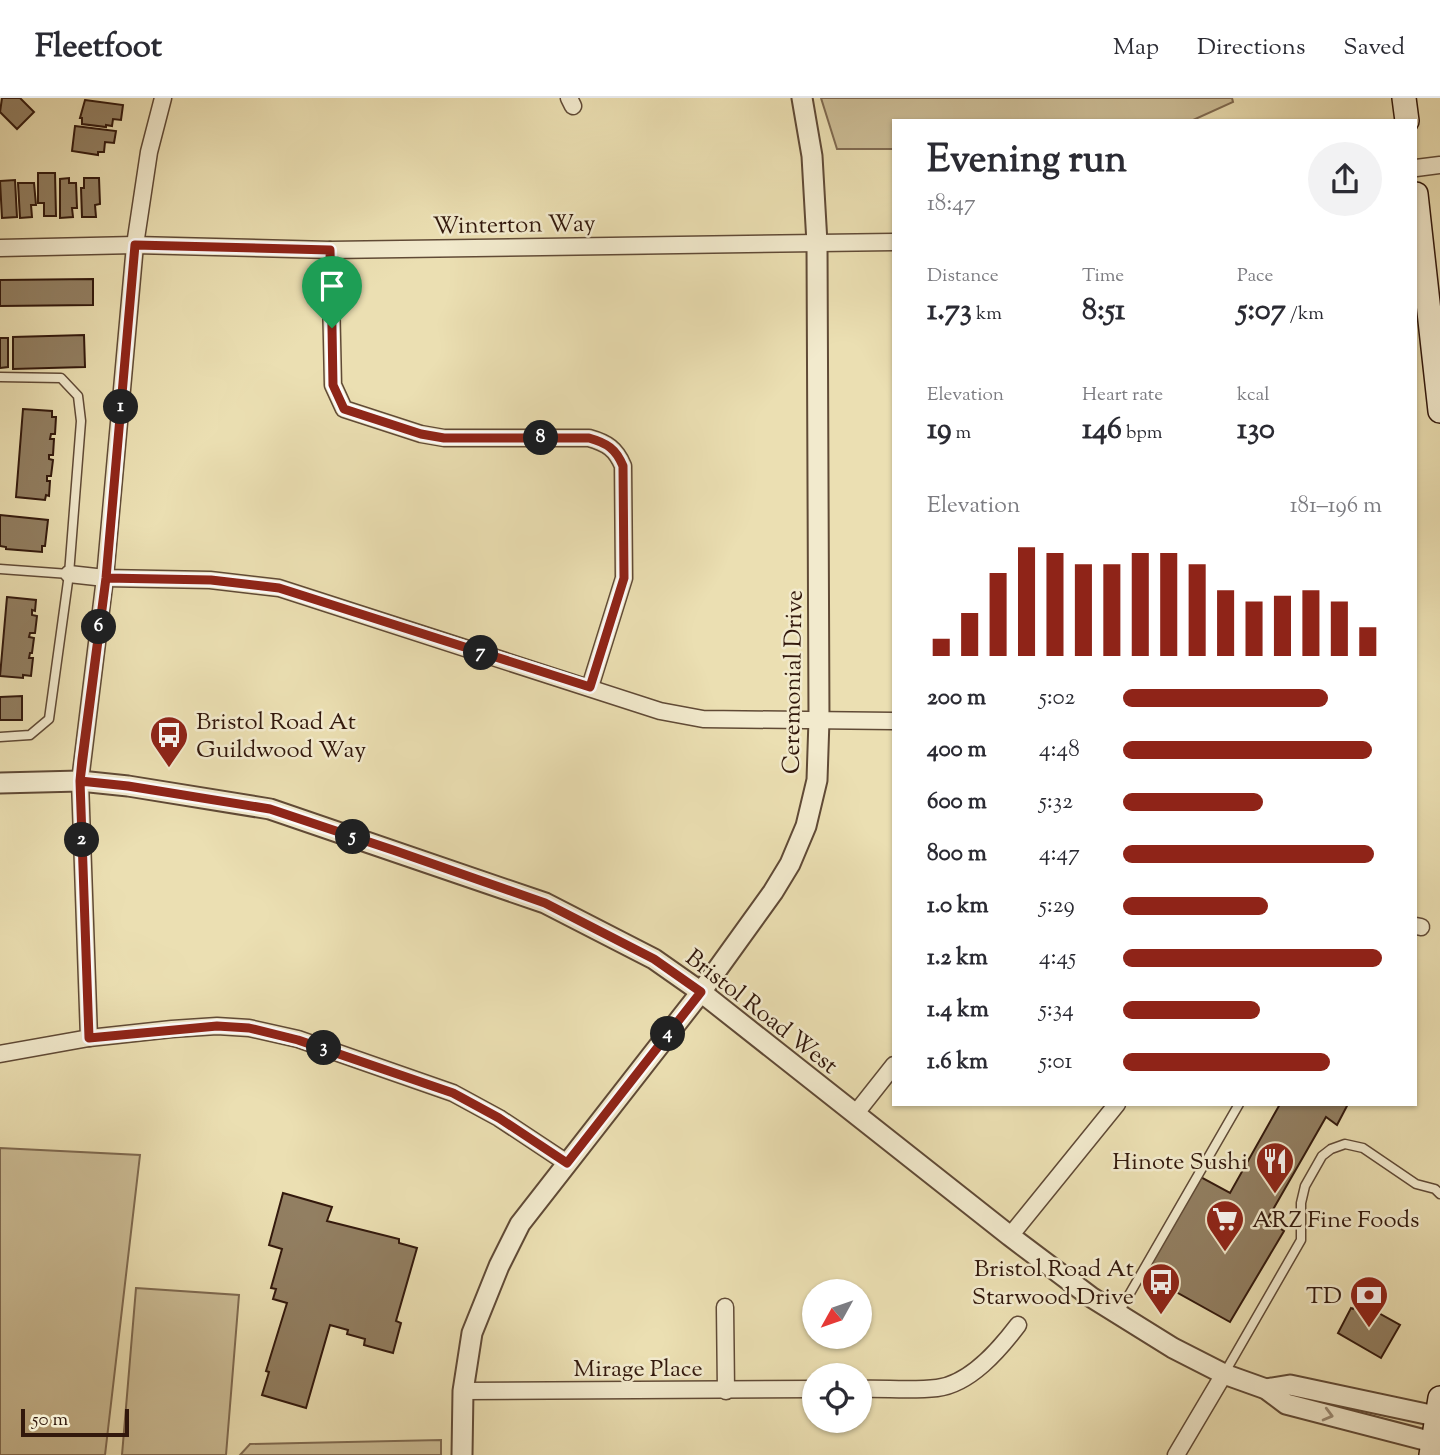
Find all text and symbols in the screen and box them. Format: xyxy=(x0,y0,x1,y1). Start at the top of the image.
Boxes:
text: Fleetfoot xyxy=(35,24,162,72)
text: Map xyxy=(1113,31,1159,65)
text: Directions xyxy=(1197,31,1305,65)
text: Saved xyxy=(1343,31,1405,65)
text: Evening run xyxy=(927,135,1127,189)
button: share xyxy=(1308,142,1382,216)
text: 18:47 xyxy=(927,188,975,221)
street label: Winterton Way xyxy=(432,208,596,244)
pin xyxy=(302,256,362,328)
text: Distance xyxy=(927,263,999,290)
text: Time xyxy=(1082,263,1124,290)
text: Pace xyxy=(1237,263,1273,290)
icon: arrive xyxy=(313,267,351,305)
text: 1.73 xyxy=(927,290,972,333)
text: 8:51 xyxy=(1082,290,1125,333)
text: 5:07 xyxy=(1237,290,1286,333)
text: km xyxy=(972,301,1002,328)
text: /km xyxy=(1286,301,1324,328)
text: Elevation xyxy=(927,382,1004,409)
text: Heart rate xyxy=(1082,382,1163,409)
text: kcal xyxy=(1237,382,1270,409)
pin: 1 xyxy=(104,390,138,424)
text: 1 xyxy=(117,393,124,420)
text: 19 xyxy=(927,409,951,452)
text: 146 xyxy=(1082,409,1122,452)
text: 130 xyxy=(1237,409,1275,452)
pin: 8 xyxy=(524,420,558,456)
text: m xyxy=(951,420,971,447)
text: bpm xyxy=(1122,420,1162,447)
text: 8 xyxy=(536,424,545,451)
text: Elevation xyxy=(927,490,1020,523)
text: 181–196 m xyxy=(1290,490,1382,523)
street label: Ceremonial Drive xyxy=(775,590,813,775)
pin: 6 xyxy=(82,610,116,644)
text: 6 xyxy=(94,613,103,640)
pin: 7 xyxy=(463,636,498,670)
text: 7 xyxy=(476,639,485,666)
text: 200 m xyxy=(927,682,986,715)
text: 5:02 xyxy=(1039,682,1075,715)
place label: Bristol Road At Guildwood Way xyxy=(196,706,366,768)
bus stop icon: Bristol Road At Guildwood Way xyxy=(148,714,190,769)
text: 400 m xyxy=(927,734,987,767)
text: 4:48 xyxy=(1039,734,1080,767)
text: 600 m xyxy=(927,786,987,819)
text: 5:32 xyxy=(1039,786,1073,819)
pin: 5 xyxy=(336,820,370,854)
pin: 2 xyxy=(64,822,100,858)
text: 5 xyxy=(349,823,356,850)
text: 2 xyxy=(77,826,86,853)
text: 800 m xyxy=(927,838,987,871)
text: 4:47 xyxy=(1039,838,1080,871)
text: 1.0 km xyxy=(927,890,989,923)
text: 5:29 xyxy=(1039,890,1075,923)
street label: Bristol Road West xyxy=(677,942,844,1083)
text: 1.2 km xyxy=(927,942,988,975)
text: 4:45 xyxy=(1039,942,1076,975)
text: 1.4 km xyxy=(927,994,989,1027)
text: 5:34 xyxy=(1039,994,1074,1027)
pin: 4 xyxy=(650,1016,686,1052)
text: 4 xyxy=(663,1020,672,1047)
pin: 3 xyxy=(306,1030,342,1066)
text: 3 xyxy=(320,1034,327,1061)
text: 1.6 km xyxy=(927,1046,988,1079)
text: 5:01 xyxy=(1039,1046,1072,1079)
restaurant icon: Hinote Sushi xyxy=(1254,1140,1296,1195)
place label: Hinote Sushi xyxy=(1112,1146,1248,1180)
supermarket icon: ARZ Fine Foods xyxy=(1204,1198,1246,1253)
place label: ARZ Fine Foods xyxy=(1252,1204,1420,1238)
place label: Bristol Road At Starwood Drive xyxy=(972,1253,1134,1315)
bus stop icon: Bristol Road At Starwood Drive xyxy=(1140,1261,1182,1316)
bank icon: TD xyxy=(1348,1274,1390,1329)
north arrow xyxy=(802,1279,872,1349)
map controls xyxy=(802,1279,872,1433)
place label: TD xyxy=(1306,1280,1342,1314)
street label: Mirage Place xyxy=(573,1353,703,1387)
button: locate xyxy=(802,1363,872,1433)
scale bar xyxy=(21,1406,130,1438)
text: 50 m xyxy=(32,1407,68,1434)
one-way arrow xyxy=(1322,1407,1334,1422)

